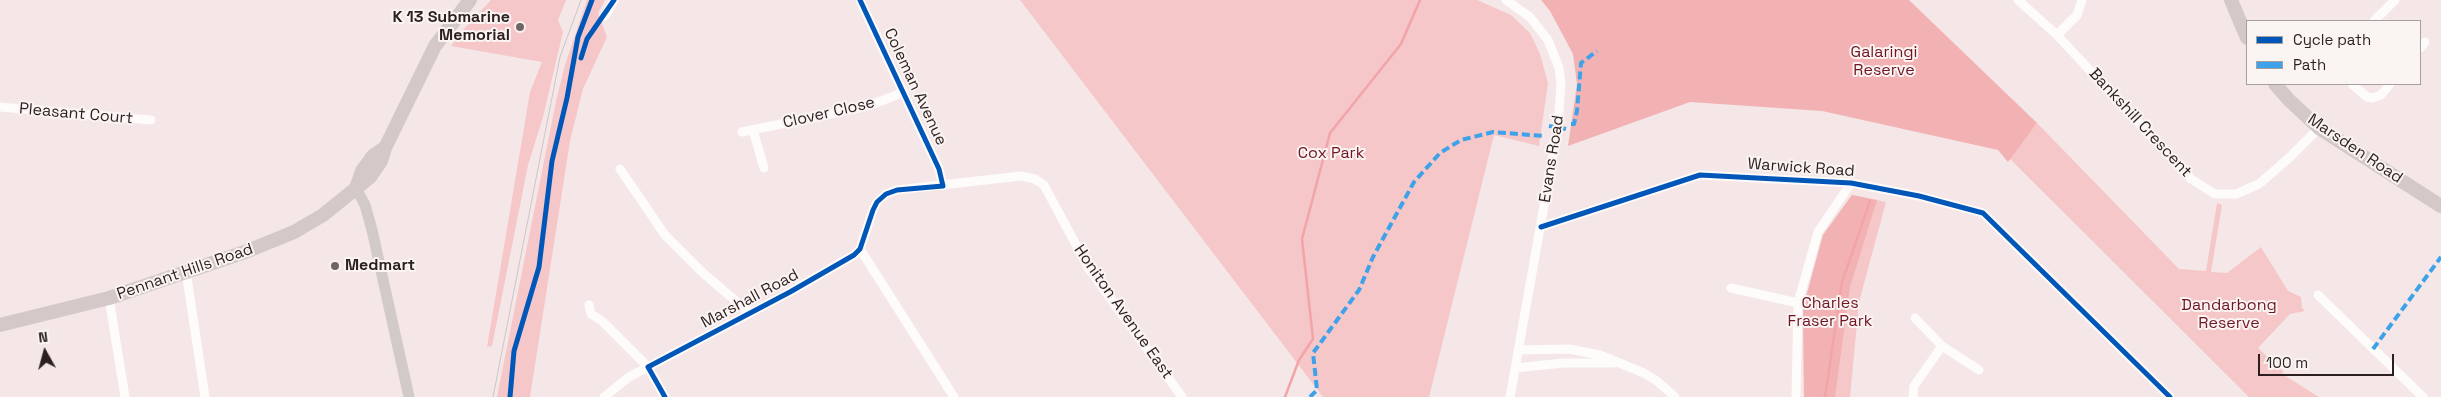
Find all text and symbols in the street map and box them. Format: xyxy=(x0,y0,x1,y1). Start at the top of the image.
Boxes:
place label: K 13 Submarine Memorial xyxy=(393,8,510,46)
legend xyxy=(2246,20,2421,85)
marker: K 13 Submarine Memorial xyxy=(514,21,526,33)
street label: Coleman Avenue xyxy=(879,25,951,149)
text: Cycle path xyxy=(2293,30,2371,49)
park label: Galaringi Reserve xyxy=(1851,43,1917,81)
text: Path xyxy=(2293,55,2326,74)
street label: Bankshill Crescent xyxy=(2085,65,2195,181)
street label: Clover Close xyxy=(781,93,877,133)
street label: Pleasant Court xyxy=(18,99,134,129)
street label: Marsden Road xyxy=(2304,110,2406,188)
street label: Evans Road xyxy=(1536,114,1568,204)
park label: Cox Park xyxy=(1298,144,1364,164)
street label: Warwick Road xyxy=(1747,155,1855,181)
street label: Pennant Hills Road xyxy=(114,240,256,304)
street label: Honiton Avenue East xyxy=(1069,241,1177,383)
place label: Medmart xyxy=(345,256,415,276)
marker: Medmart xyxy=(329,260,341,272)
street label: Marshall Road xyxy=(698,265,802,333)
park label: Charles Fraser Park xyxy=(1788,294,1872,332)
park label: Dandarbong Reserve xyxy=(2181,296,2277,334)
north arrow xyxy=(20,327,70,377)
text: N xyxy=(37,328,49,347)
scale bar xyxy=(2261,344,2397,376)
text: 100 m xyxy=(2266,353,2308,372)

